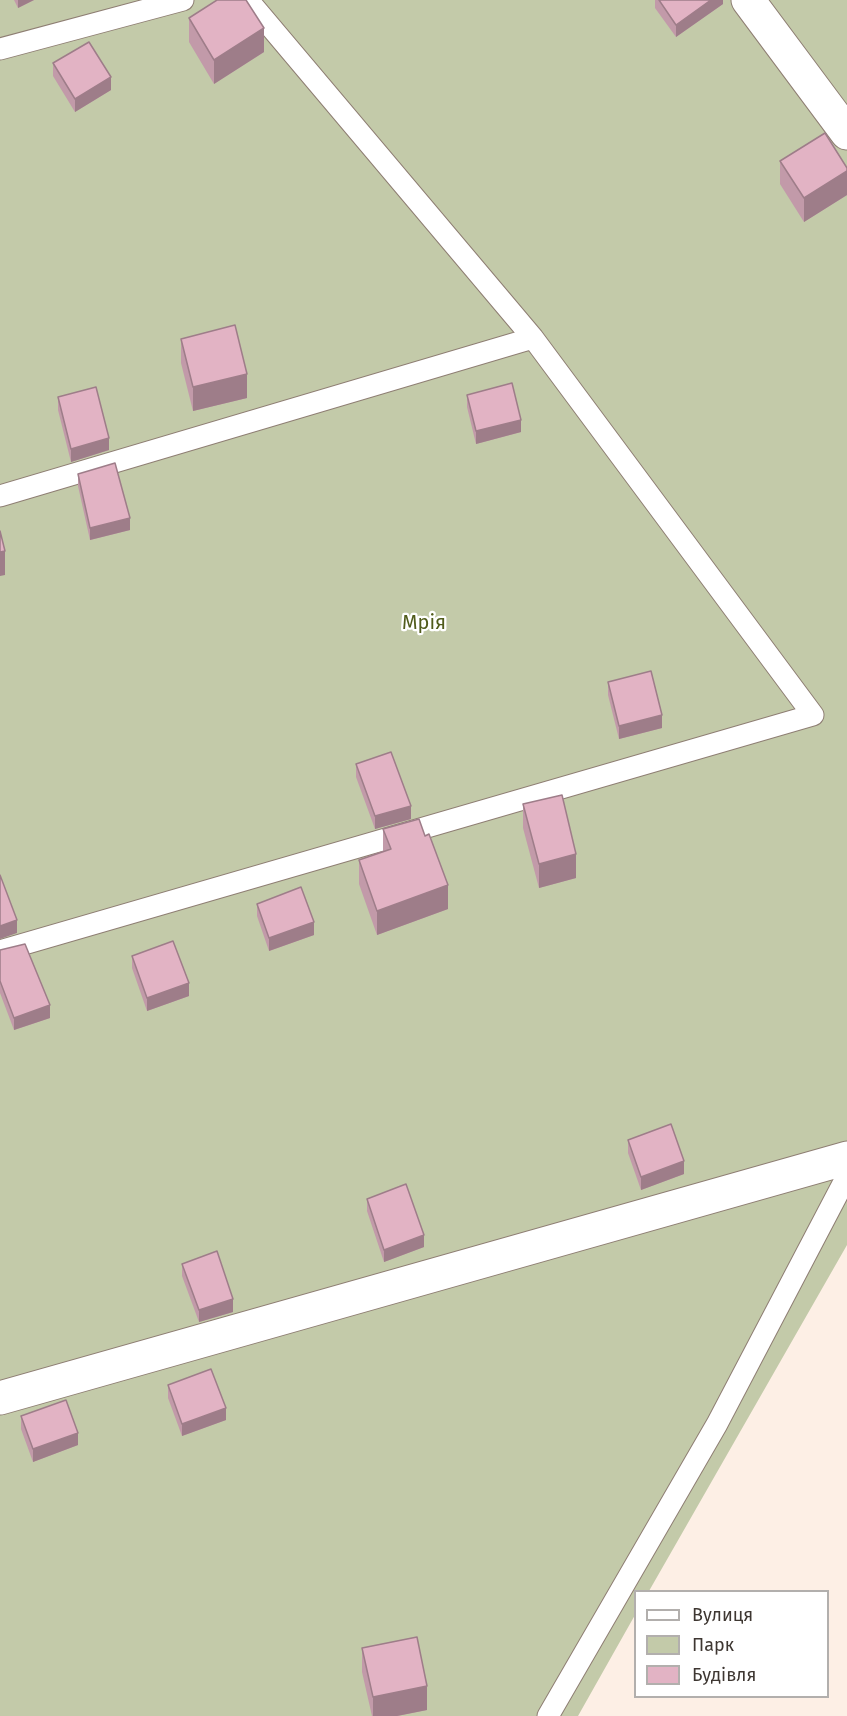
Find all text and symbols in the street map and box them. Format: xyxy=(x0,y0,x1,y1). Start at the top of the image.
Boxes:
park label: Мрія xyxy=(402,611,446,635)
legend xyxy=(634,1590,829,1698)
text: Вулиця xyxy=(692,1604,753,1626)
text: Парк xyxy=(692,1634,734,1656)
text: Будівля xyxy=(692,1664,756,1686)

